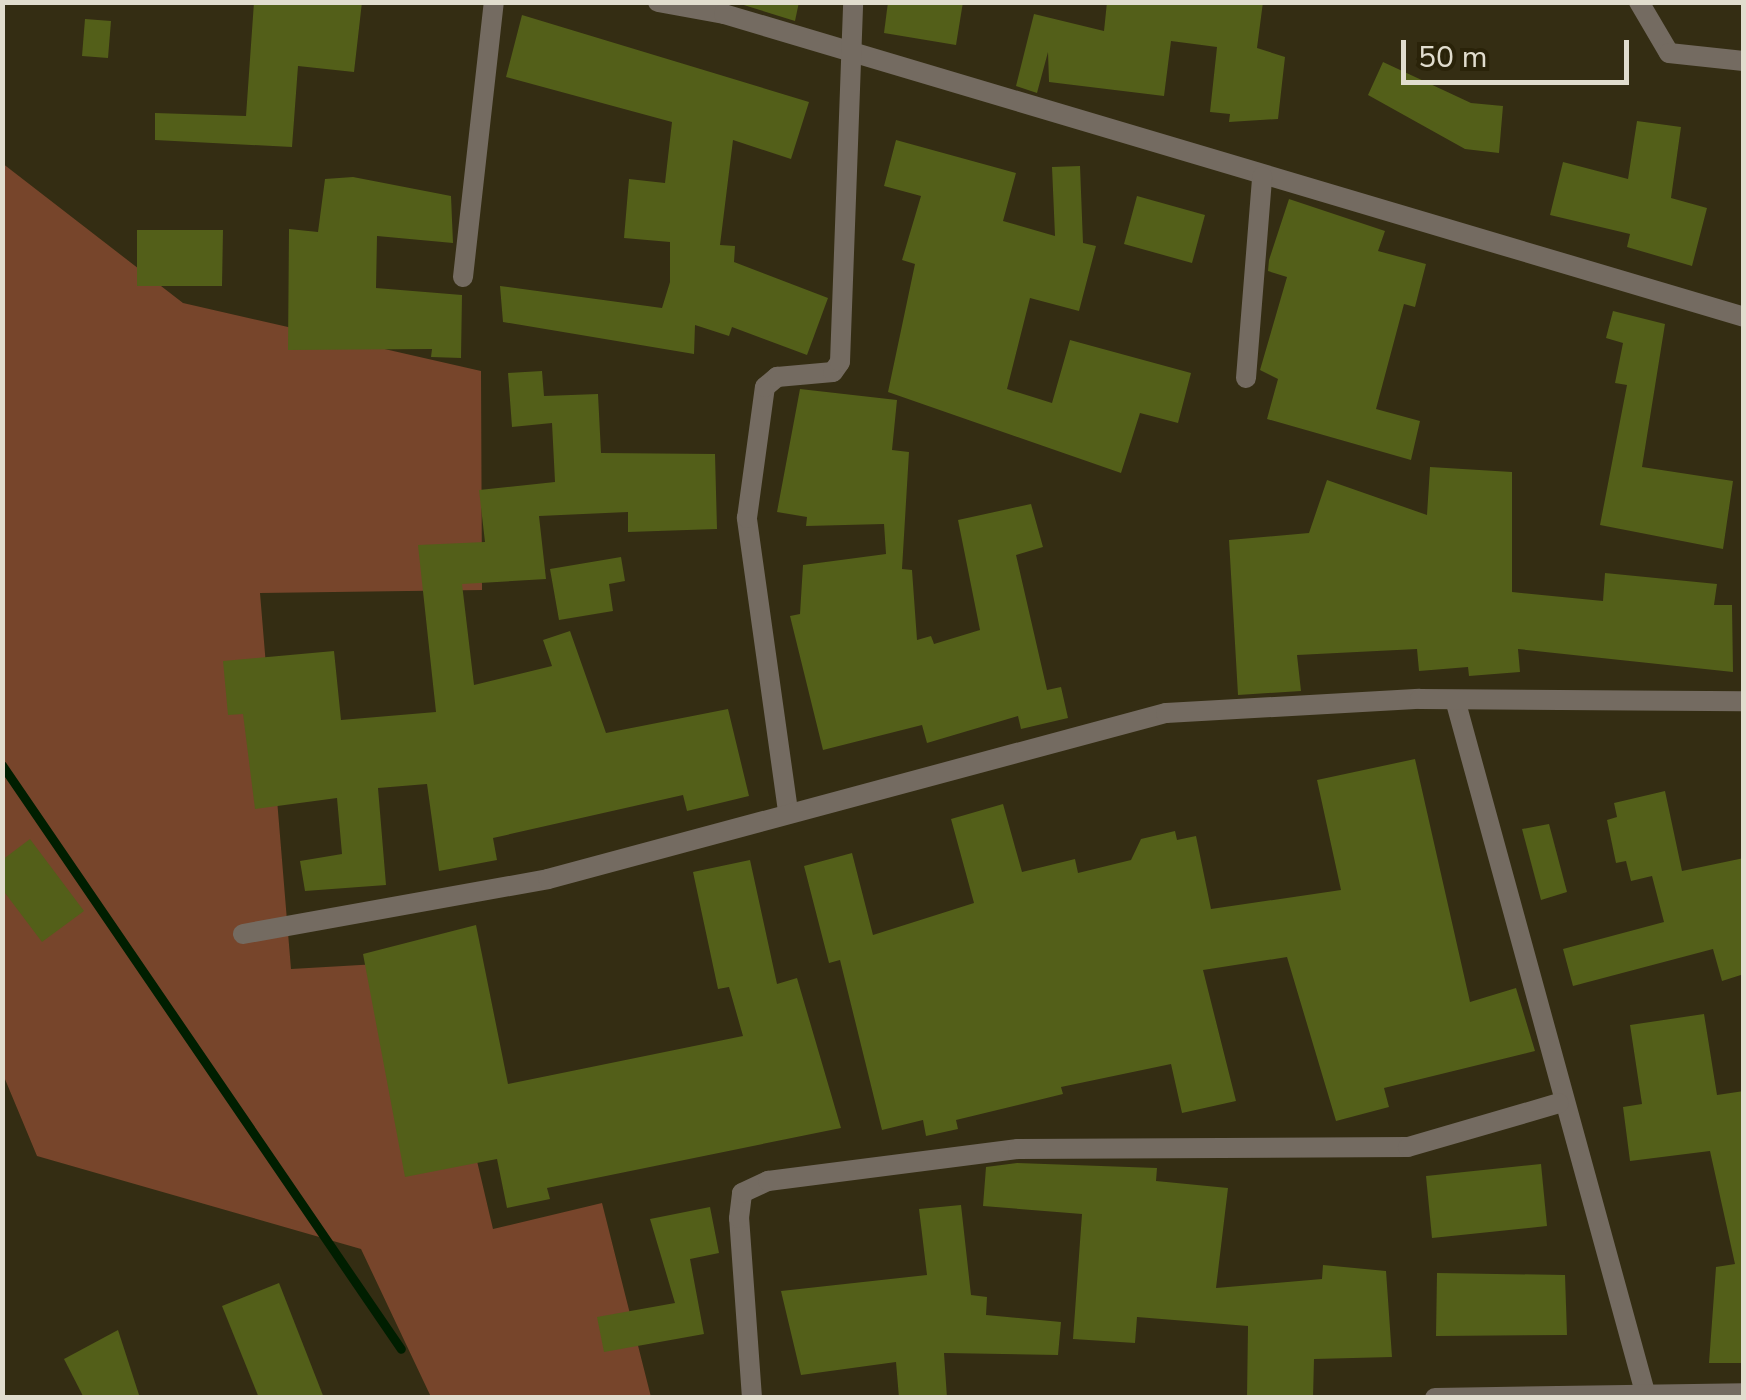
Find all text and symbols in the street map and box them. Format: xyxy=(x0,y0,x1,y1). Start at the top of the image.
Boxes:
scale bar xyxy=(1406,20,1634,82)
text: 50 m xyxy=(1418,37,1487,78)

